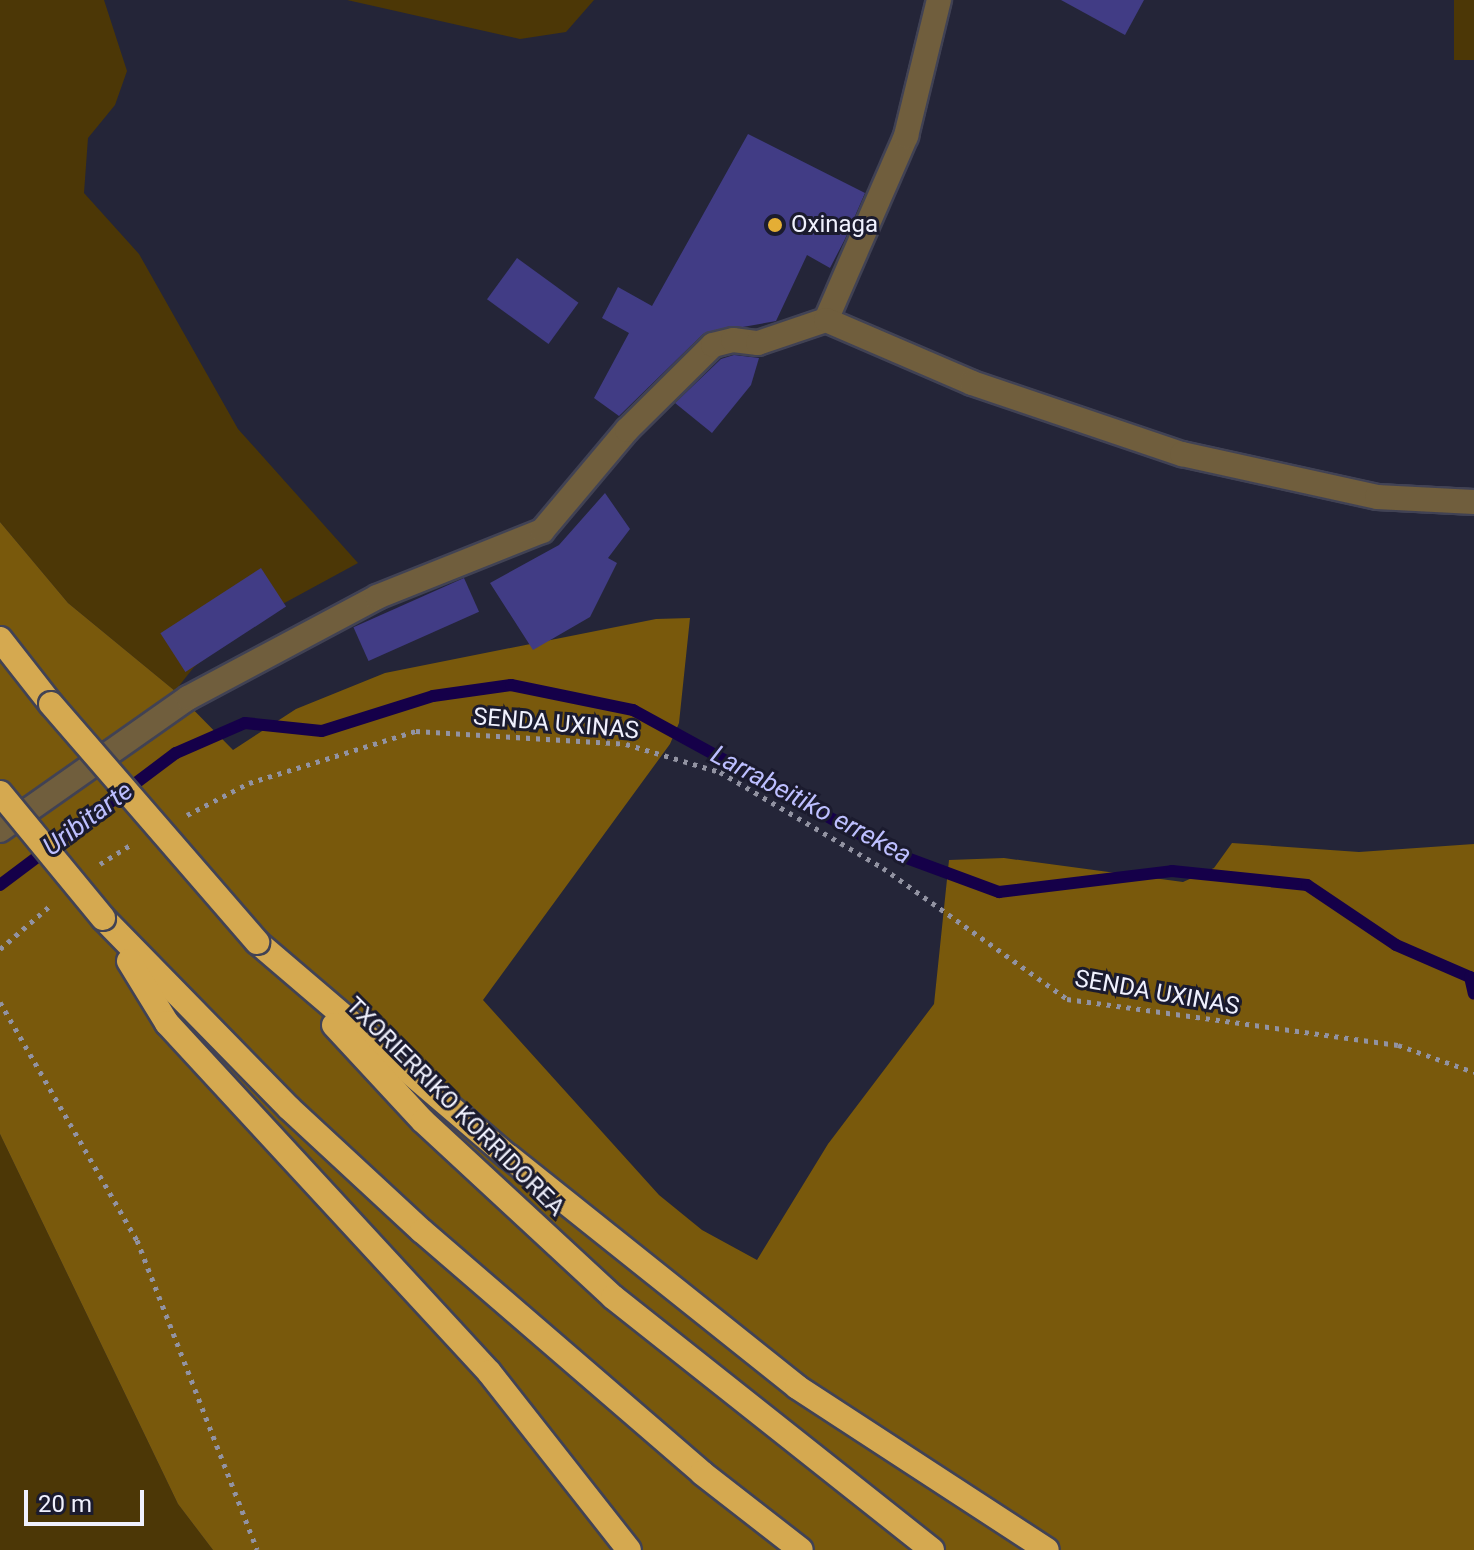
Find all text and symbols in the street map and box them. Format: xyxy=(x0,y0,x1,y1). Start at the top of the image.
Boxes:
place label: Oxinaga xyxy=(791,211,878,239)
marker: Oxinaga xyxy=(766,216,784,234)
street label: SENDA UXINAS xyxy=(472,702,640,746)
water label: Larrabeitiko errekea xyxy=(705,739,917,871)
water label: Uribitarte xyxy=(37,775,139,863)
street label: SENDA UXINAS xyxy=(1073,964,1241,1022)
street label: TXORIERRIKO KORRIDOREA xyxy=(340,992,570,1222)
scale bar xyxy=(28,1474,148,1524)
text: 20 m xyxy=(38,1490,92,1518)

